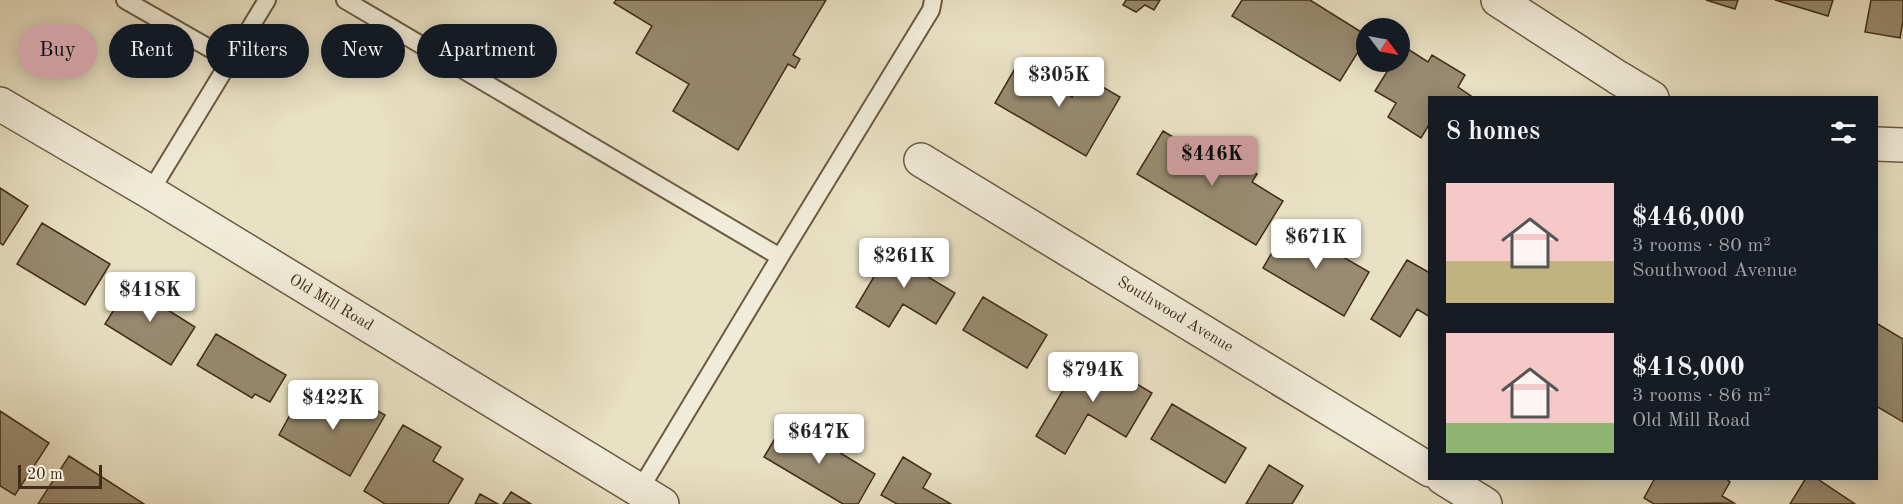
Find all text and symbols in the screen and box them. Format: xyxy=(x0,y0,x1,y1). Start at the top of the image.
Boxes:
north arrow xyxy=(1356,18,1410,72)
map controls xyxy=(1356,18,1410,72)
chip: Buy xyxy=(18,24,97,78)
chip: Rent xyxy=(109,24,194,78)
chip: Filters xyxy=(206,24,309,78)
chip: New xyxy=(321,24,405,78)
chip: Apartment xyxy=(417,24,557,78)
pin: $305K xyxy=(1017,57,1101,108)
text: $305K xyxy=(1028,66,1090,86)
icon: filters xyxy=(1827,116,1860,149)
text: 8 homes xyxy=(1446,119,1540,145)
pin: $446K xyxy=(1170,136,1254,187)
text: $446K xyxy=(1181,145,1243,165)
text: $446,000 xyxy=(1632,205,1745,231)
icon: home xyxy=(1494,207,1566,279)
pin: $671K xyxy=(1274,219,1358,270)
text: $671K xyxy=(1285,228,1347,248)
text: 3 rooms · 80 m² xyxy=(1632,236,1771,256)
pin: $261K xyxy=(862,238,946,289)
text: $261K xyxy=(873,247,935,267)
text: Southwood Avenue xyxy=(1632,261,1797,281)
pin: $418K xyxy=(108,272,192,323)
street label: Old Mill Road xyxy=(286,272,376,334)
street label: Southwood Avenue xyxy=(1114,274,1236,356)
text: $418K xyxy=(119,281,181,301)
pin: $794K xyxy=(1051,352,1135,403)
text: $418,000 xyxy=(1632,355,1745,381)
icon: home xyxy=(1494,357,1566,429)
text: $794K xyxy=(1062,361,1124,381)
pin: $422K xyxy=(291,380,375,431)
text: 3 rooms · 86 m² xyxy=(1632,386,1771,406)
text: $422K xyxy=(302,389,364,409)
text: Old Mill Road xyxy=(1632,411,1751,431)
pin: $647K xyxy=(777,414,861,465)
text: $647K xyxy=(788,423,850,443)
scale bar xyxy=(18,462,102,490)
text: 20 m xyxy=(27,467,63,483)

